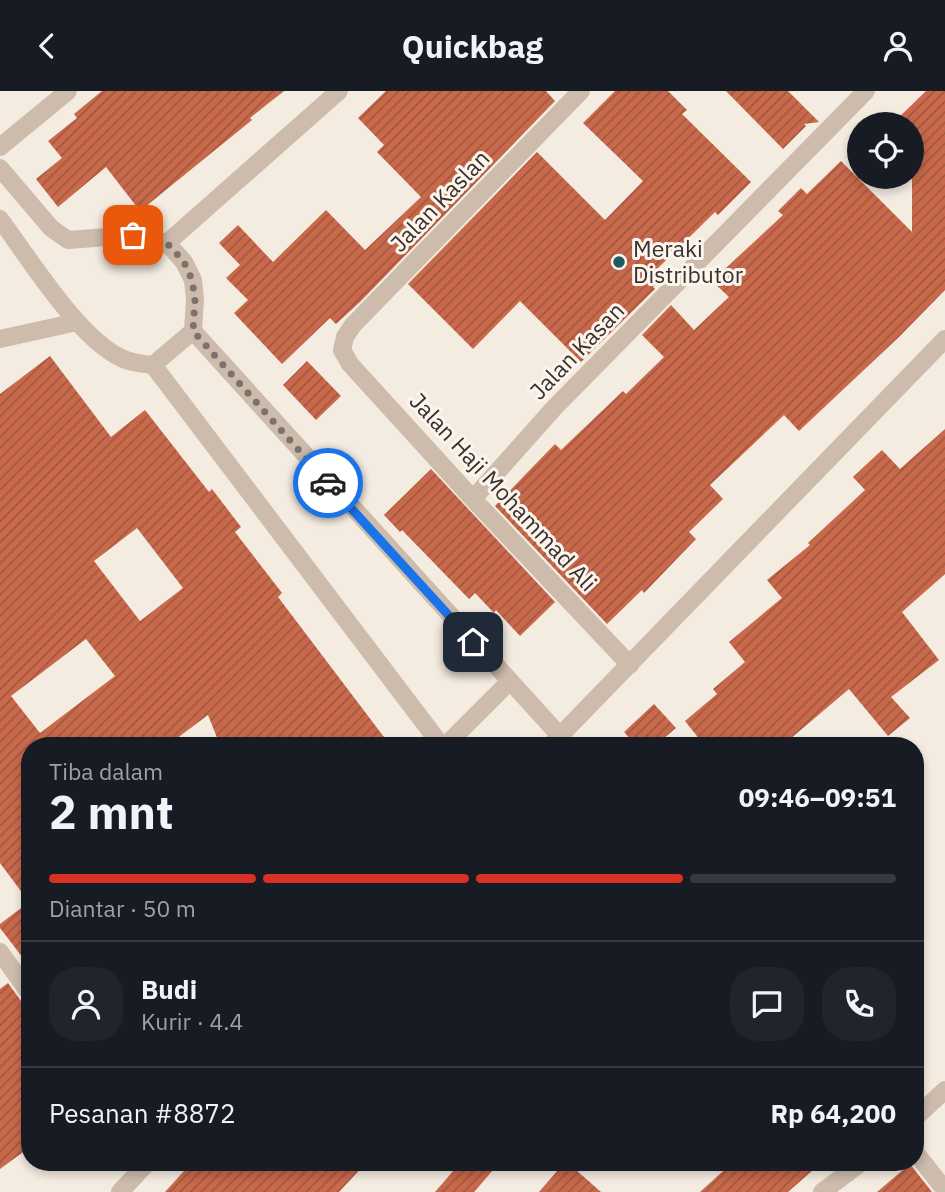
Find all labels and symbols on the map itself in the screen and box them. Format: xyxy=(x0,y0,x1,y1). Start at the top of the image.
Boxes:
street label: Jalan Kaslan xyxy=(383,143,495,258)
pin xyxy=(103,205,163,265)
place label: Meraki Distributor xyxy=(633,233,744,289)
marker: Meraki Distributor xyxy=(611,254,627,270)
street label: Jalan Kasan xyxy=(522,295,630,405)
street label: Jalan Haji Mohammad Ali xyxy=(404,386,604,597)
courier xyxy=(293,448,363,518)
pin xyxy=(443,612,503,672)

